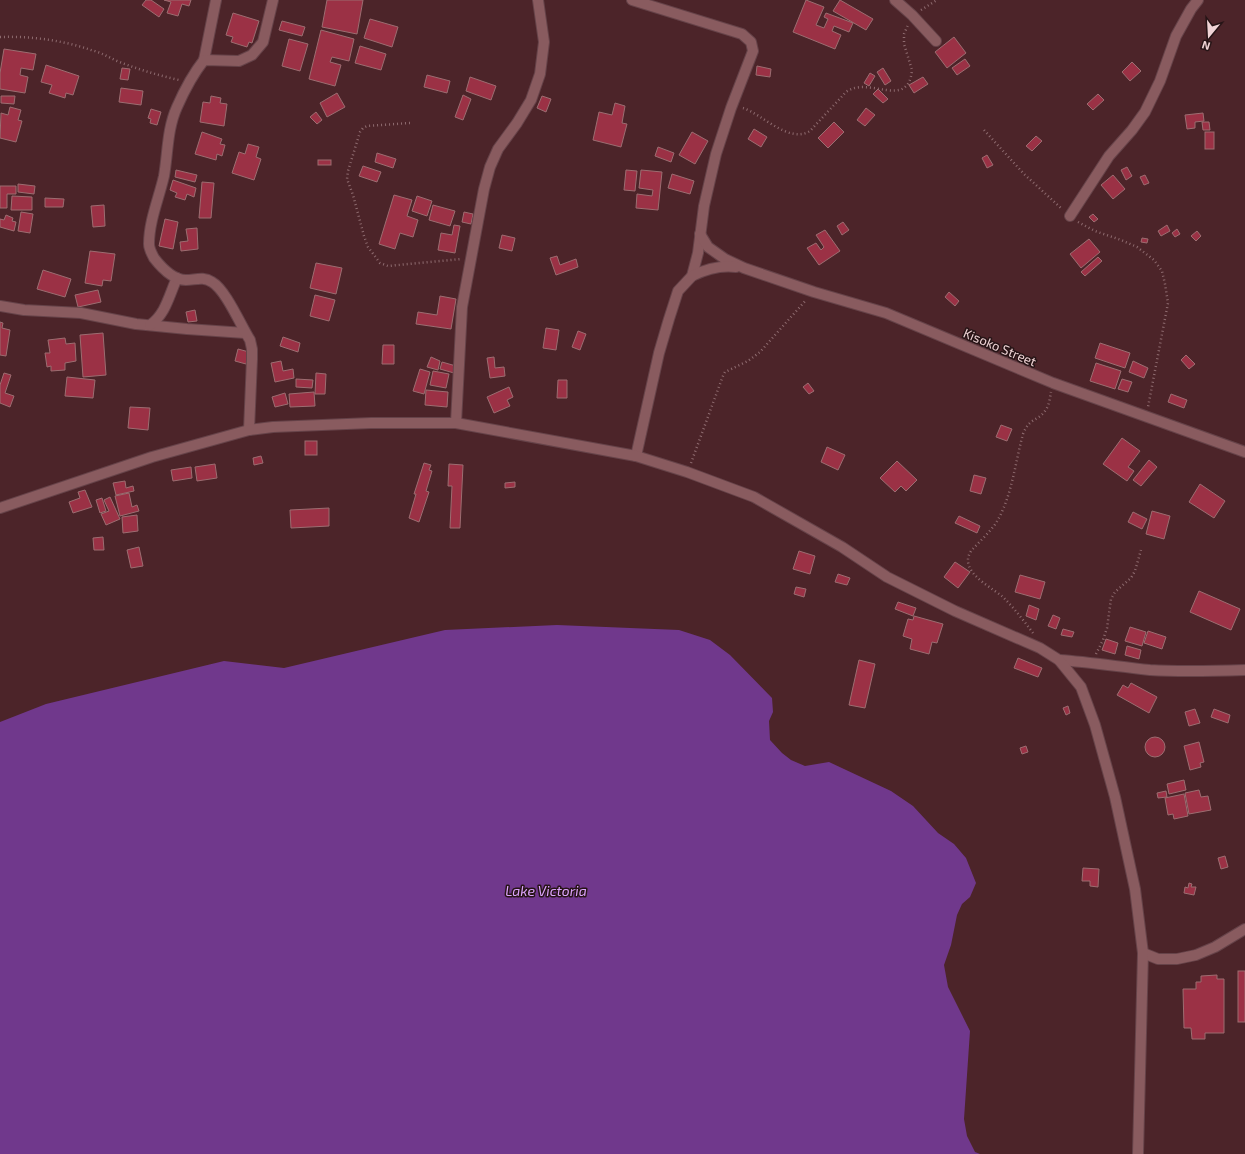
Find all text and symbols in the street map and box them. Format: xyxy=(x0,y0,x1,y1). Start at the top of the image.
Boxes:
north arrow xyxy=(1189,16,1229,56)
text: N xyxy=(1200,39,1212,53)
street label: Kisoko Street xyxy=(961,324,1039,370)
water label: Lake Victoria xyxy=(505,882,587,899)

